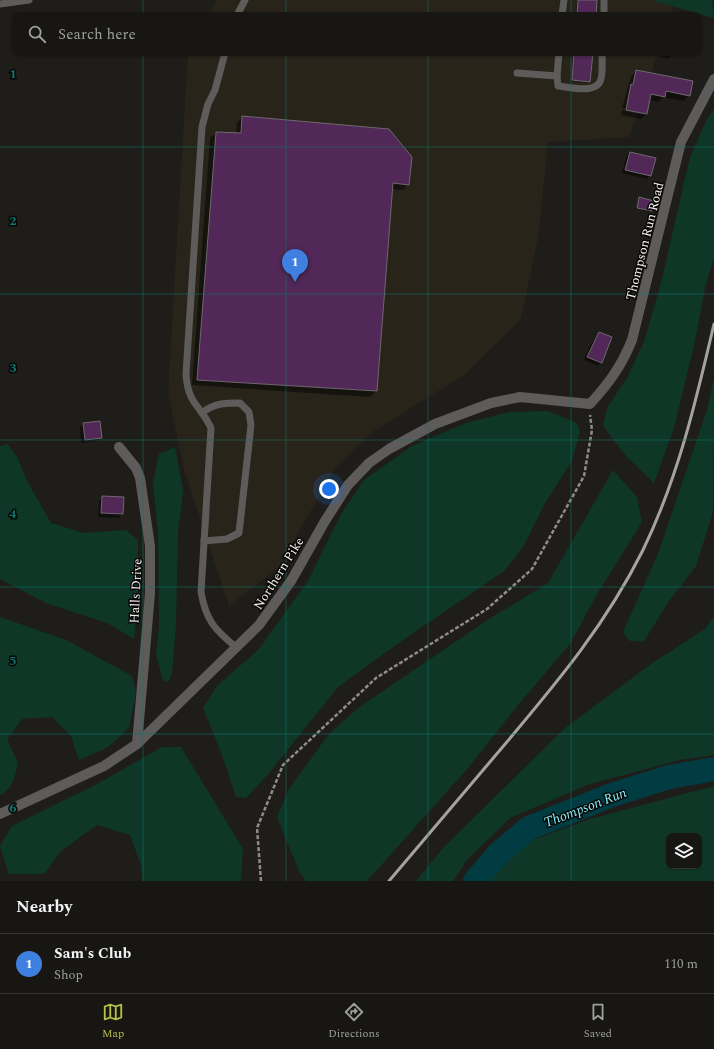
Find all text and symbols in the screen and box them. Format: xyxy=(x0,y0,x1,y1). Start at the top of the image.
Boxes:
search box xyxy=(12,12,702,56)
icon: search xyxy=(26,23,48,45)
text: Search here xyxy=(58,23,136,46)
text: 1 xyxy=(9,64,17,84)
street label: Thompson Run Road xyxy=(621,180,669,303)
text: 2 xyxy=(9,211,17,231)
pin: 1 xyxy=(282,249,308,282)
text: 3 xyxy=(9,358,17,378)
your location xyxy=(319,479,339,499)
text: 4 xyxy=(9,504,17,524)
street label: Northern Pike xyxy=(248,533,309,614)
street label: Halls Drive xyxy=(124,558,148,624)
text: 5 xyxy=(9,651,17,671)
water label: Thompson Run xyxy=(541,782,630,833)
text: 6 xyxy=(9,798,17,818)
map controls xyxy=(666,833,702,869)
button: layers xyxy=(666,833,702,869)
text: Nearby xyxy=(16,894,72,920)
text: Sam's Club xyxy=(54,942,131,965)
text: 1 xyxy=(25,954,33,974)
text: 110 m xyxy=(664,954,698,974)
text: Shop xyxy=(54,965,83,985)
tab: Map xyxy=(102,1001,124,1042)
tab: Directions xyxy=(328,1001,380,1042)
tab: Saved xyxy=(584,1001,612,1042)

